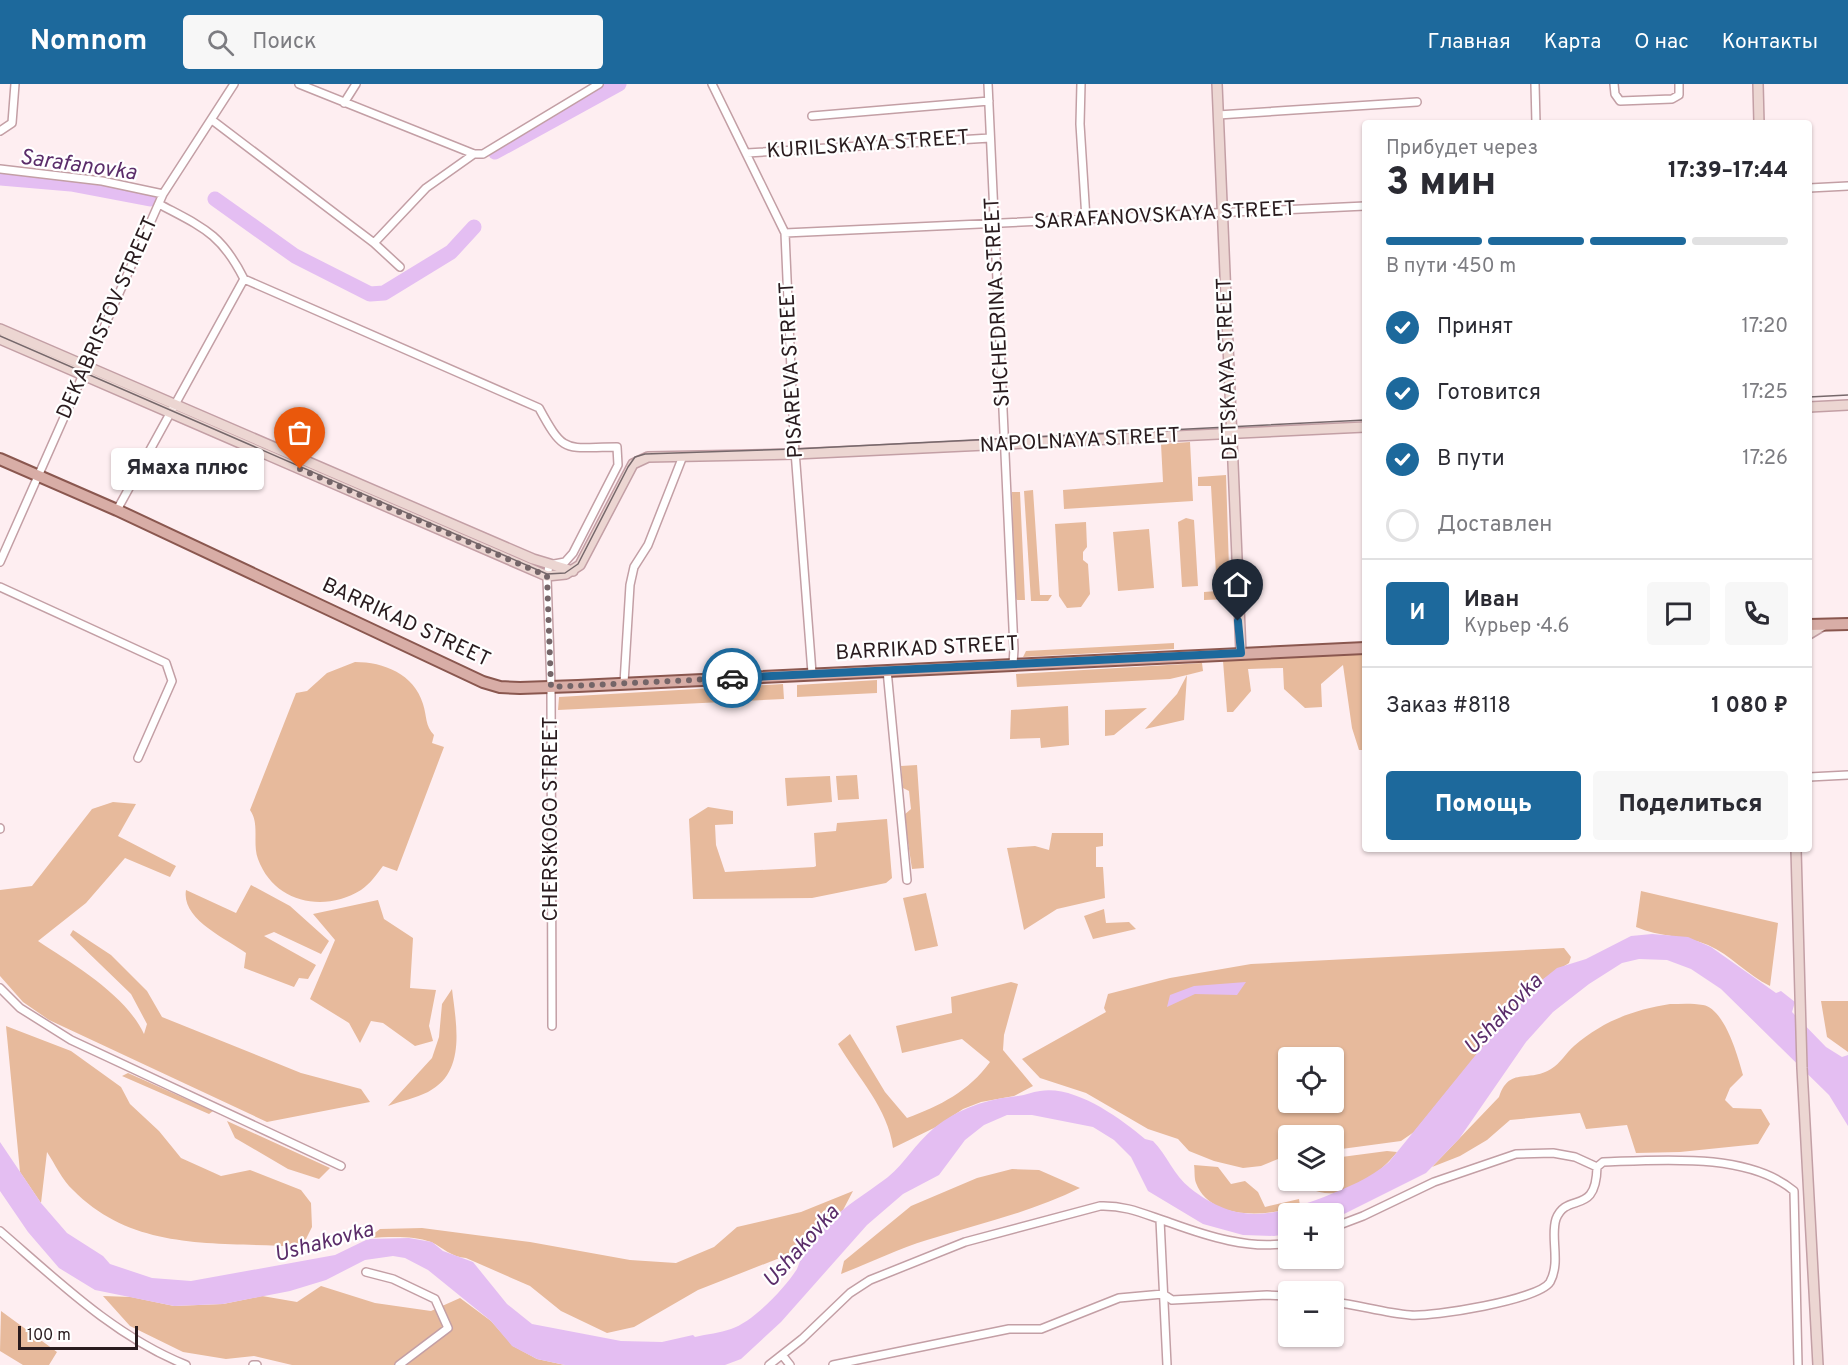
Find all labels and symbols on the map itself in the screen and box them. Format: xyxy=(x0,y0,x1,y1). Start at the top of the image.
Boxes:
street label: KURILSKAYA STREET xyxy=(766,124,970,166)
water label: Sarafanovka xyxy=(18,144,139,188)
street label: SHCHEDRINA STREET xyxy=(979,196,1017,408)
street label: SARAFANOVSKAYA STREET xyxy=(1033,196,1297,236)
street label: DEKABRISTOV STREET xyxy=(51,213,165,423)
street label: DETSKAYA STREET xyxy=(1211,277,1245,461)
street label: PISAREVA STREET xyxy=(774,281,810,459)
pin xyxy=(274,407,325,469)
street label: NAPOLNAYA STREET xyxy=(979,422,1181,460)
callout: Ямаха плюс xyxy=(111,448,264,490)
pin xyxy=(1212,559,1263,621)
street label: BARRIKAD STREET xyxy=(317,572,495,674)
street label: BARRIKAD STREET xyxy=(835,631,1019,667)
courier xyxy=(702,648,762,708)
street label: CHERSKOGO STREET xyxy=(538,716,565,922)
water label: Ushakovka xyxy=(1459,969,1550,1061)
water label: Ushakovka xyxy=(758,1200,847,1294)
water label: Ushakovka xyxy=(271,1217,377,1269)
scale bar xyxy=(18,1323,138,1350)

